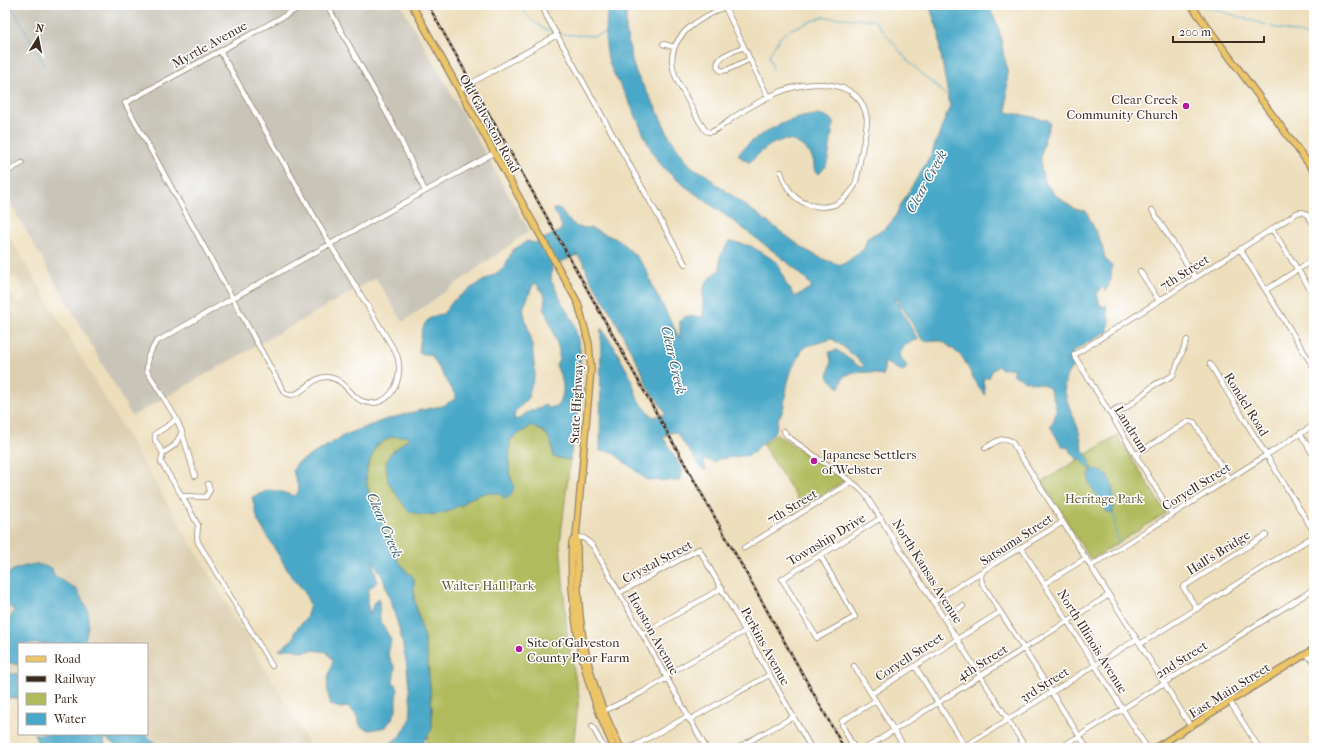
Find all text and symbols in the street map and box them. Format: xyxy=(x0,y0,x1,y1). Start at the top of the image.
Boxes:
street label: Myrtle Avenue xyxy=(169,17,250,71)
north arrow xyxy=(18,18,58,58)
scale bar xyxy=(1173,18,1264,44)
text: N xyxy=(34,22,46,36)
text: 200 m xyxy=(1179,25,1211,39)
street label: Old Galveston Road xyxy=(456,71,523,176)
place label: Clear Creek Community Church xyxy=(1067,92,1179,122)
marker: Clear Creek Community Church xyxy=(1181,101,1191,111)
water label: Clear Creek xyxy=(902,147,951,216)
street label: 7th Street xyxy=(1157,251,1212,293)
water label: Clear Creek xyxy=(657,324,690,396)
street label: State Highway 3 xyxy=(567,354,586,444)
street label: Rondel Road xyxy=(1221,370,1273,440)
street label: Landrum xyxy=(1111,403,1152,456)
place label: Japanese Settlers of Webster xyxy=(821,447,916,477)
marker: Japanese Settlers of Webster xyxy=(809,456,819,466)
street label: Coryell Street xyxy=(1159,459,1234,513)
street label: 7th Street xyxy=(765,486,820,527)
water label: Clear Creek xyxy=(363,490,406,561)
park label: Heritage Park xyxy=(1065,491,1144,506)
street label: Township Drive xyxy=(784,510,869,569)
street label: Satsuma Street xyxy=(977,510,1056,568)
street label: North Kansas Avenue xyxy=(889,516,966,627)
street label: Hall's Bridge xyxy=(1184,527,1253,578)
street label: Crystal Street xyxy=(620,537,695,586)
park label: Walter Hall Park xyxy=(441,578,535,593)
street label: North Illinois Avenue xyxy=(1054,586,1131,697)
street label: Houston Avenue xyxy=(625,589,683,678)
street label: Perkins Avenue xyxy=(738,605,793,688)
street label: Coryell Street xyxy=(872,629,946,684)
place label: Site of Galveston County Poor Farm xyxy=(527,635,630,665)
street label: 2nd Street xyxy=(1153,637,1210,681)
street label: 4th Street xyxy=(954,641,1011,684)
legend xyxy=(18,643,148,735)
marker: Site of Galveston County Poor Farm xyxy=(514,644,524,654)
text: Road xyxy=(54,652,81,666)
street label: East Main Street xyxy=(1186,659,1273,721)
street label: 3rd Street xyxy=(1017,663,1072,705)
text: Railway xyxy=(54,672,96,686)
text: Park xyxy=(54,692,79,706)
text: Water xyxy=(53,712,87,726)

